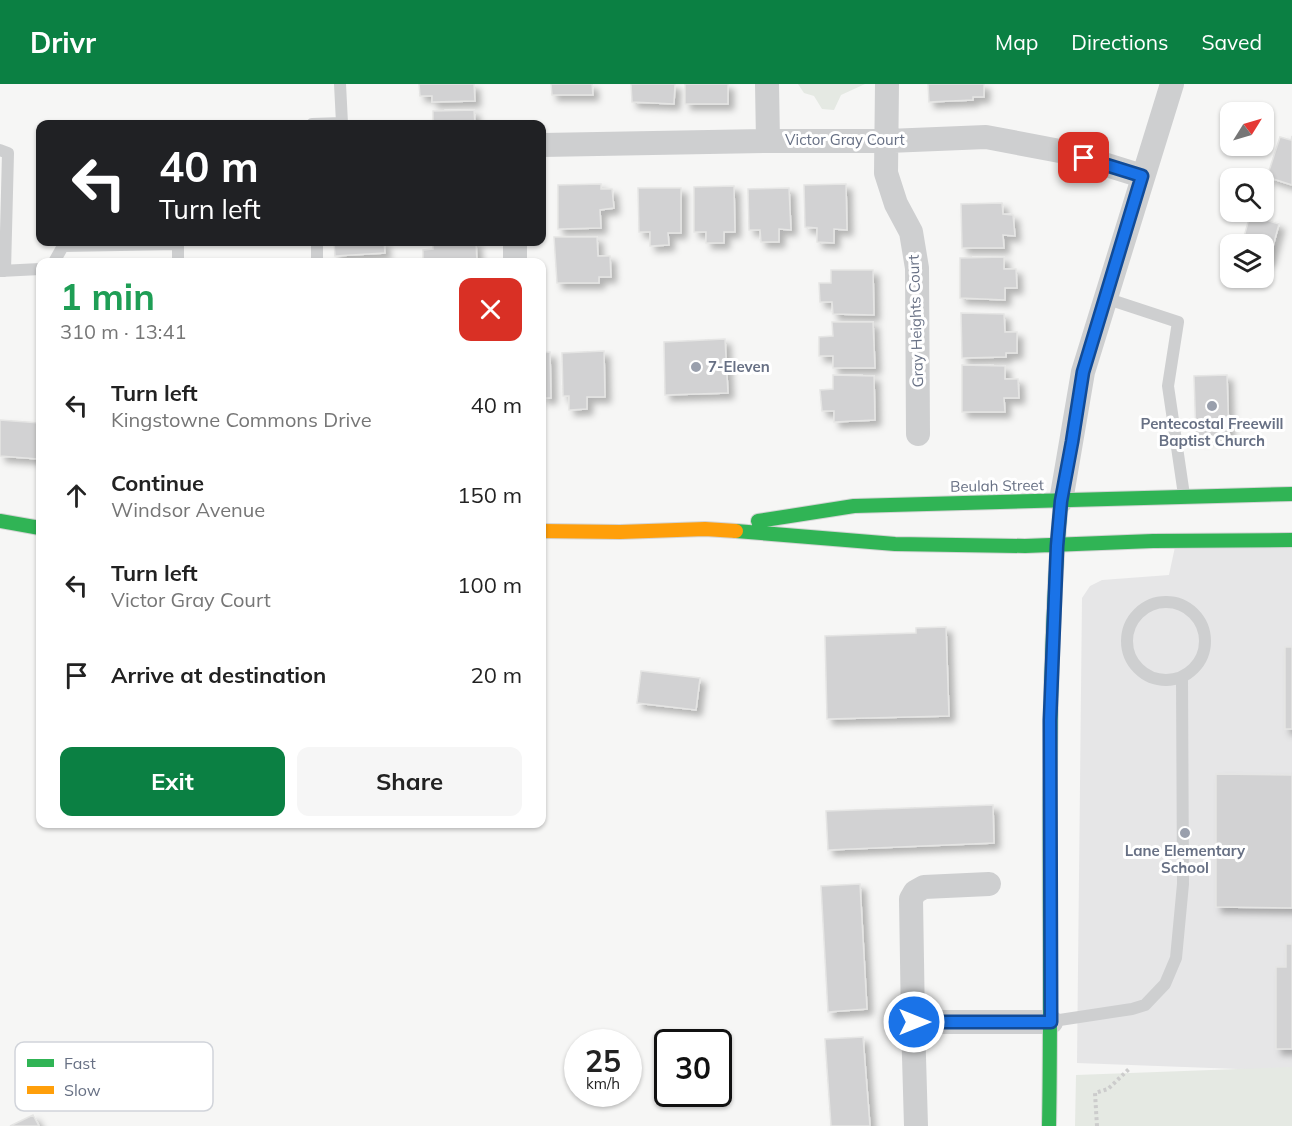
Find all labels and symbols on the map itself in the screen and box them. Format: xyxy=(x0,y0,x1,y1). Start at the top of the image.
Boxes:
north arrow xyxy=(1220,102,1274,156)
street label: Victor Gray Court xyxy=(785,130,905,149)
pin xyxy=(1058,132,1109,183)
street label: Gray Heights Court xyxy=(904,254,927,388)
place label: 7-Eleven xyxy=(708,357,770,376)
marker: 7-Eleven xyxy=(689,360,703,374)
marker: Pentecostal Freewill Baptist Church xyxy=(1205,399,1219,413)
place label: Pentecostal Freewill Baptist Church xyxy=(1141,414,1283,450)
street label: Beulah Street xyxy=(950,475,1044,496)
marker: Lane Elementary School xyxy=(1178,826,1192,840)
place label: Lane Elementary School xyxy=(1125,841,1246,877)
position arrow xyxy=(882,990,946,1054)
speed limit sign: 30 xyxy=(654,1029,732,1107)
legend xyxy=(15,1042,213,1111)
text: Fast xyxy=(64,1053,96,1073)
text: Slow xyxy=(64,1080,101,1100)

